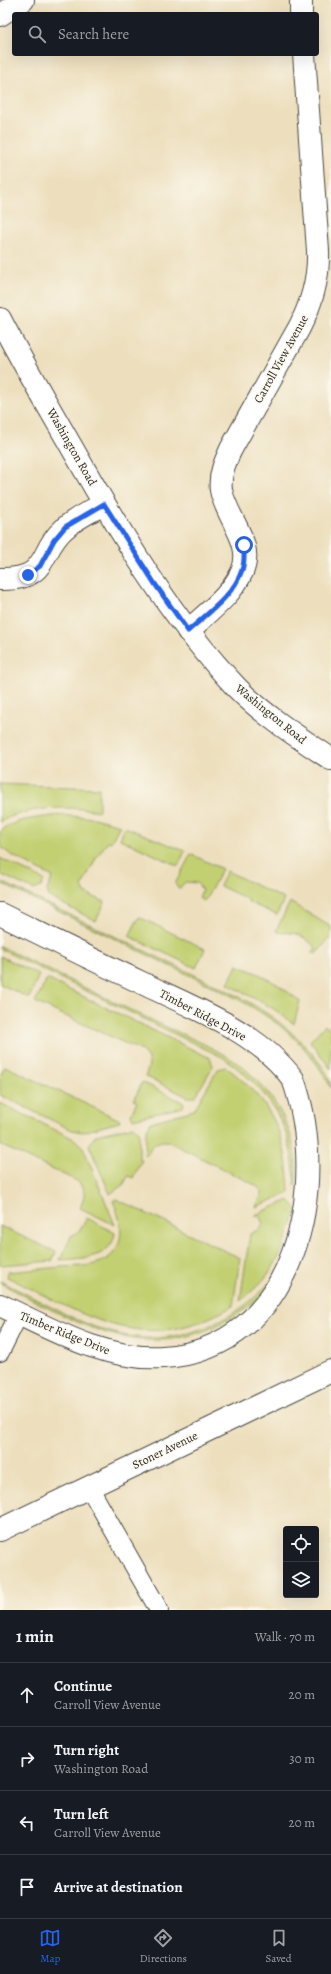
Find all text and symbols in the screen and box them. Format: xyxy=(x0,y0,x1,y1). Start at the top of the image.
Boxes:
search box xyxy=(12,12,319,56)
icon: search xyxy=(26,23,48,45)
text: Search here xyxy=(58,24,129,44)
street label: Carroll View Avenue xyxy=(250,312,312,406)
street label: Washington Road xyxy=(43,405,101,489)
route start xyxy=(235,536,253,554)
route end xyxy=(19,566,37,584)
street label: Washington Road xyxy=(231,680,310,748)
street label: Timber Ridge Drive xyxy=(157,985,249,1045)
street label: Timber Ridge Drive xyxy=(18,1308,112,1358)
street label: Stoner Avenue xyxy=(130,1427,200,1473)
map controls xyxy=(283,1526,319,1598)
button: locate xyxy=(283,1526,319,1562)
button: layers xyxy=(283,1562,319,1598)
text: 1 min xyxy=(16,1625,54,1648)
text: Walk · 70 m xyxy=(255,1628,315,1645)
text: Continue xyxy=(54,1676,112,1696)
icon: ahead xyxy=(16,1684,38,1706)
text: 20 m xyxy=(289,1686,315,1703)
text: Carroll View Avenue xyxy=(54,1696,161,1713)
text: Turn right xyxy=(54,1740,119,1760)
icon: right xyxy=(16,1748,38,1770)
text: 30 m xyxy=(289,1750,315,1767)
text: Washington Road xyxy=(54,1760,148,1777)
text: Turn left xyxy=(54,1804,109,1824)
icon: left xyxy=(16,1812,38,1834)
text: 20 m xyxy=(289,1814,315,1831)
text: Carroll View Avenue xyxy=(54,1824,161,1841)
icon: arrive xyxy=(16,1876,38,1898)
text: Arrive at destination xyxy=(54,1877,183,1897)
tab: Map xyxy=(39,1927,61,1966)
tab: Directions xyxy=(140,1927,187,1966)
tab: Saved xyxy=(266,1927,292,1966)

